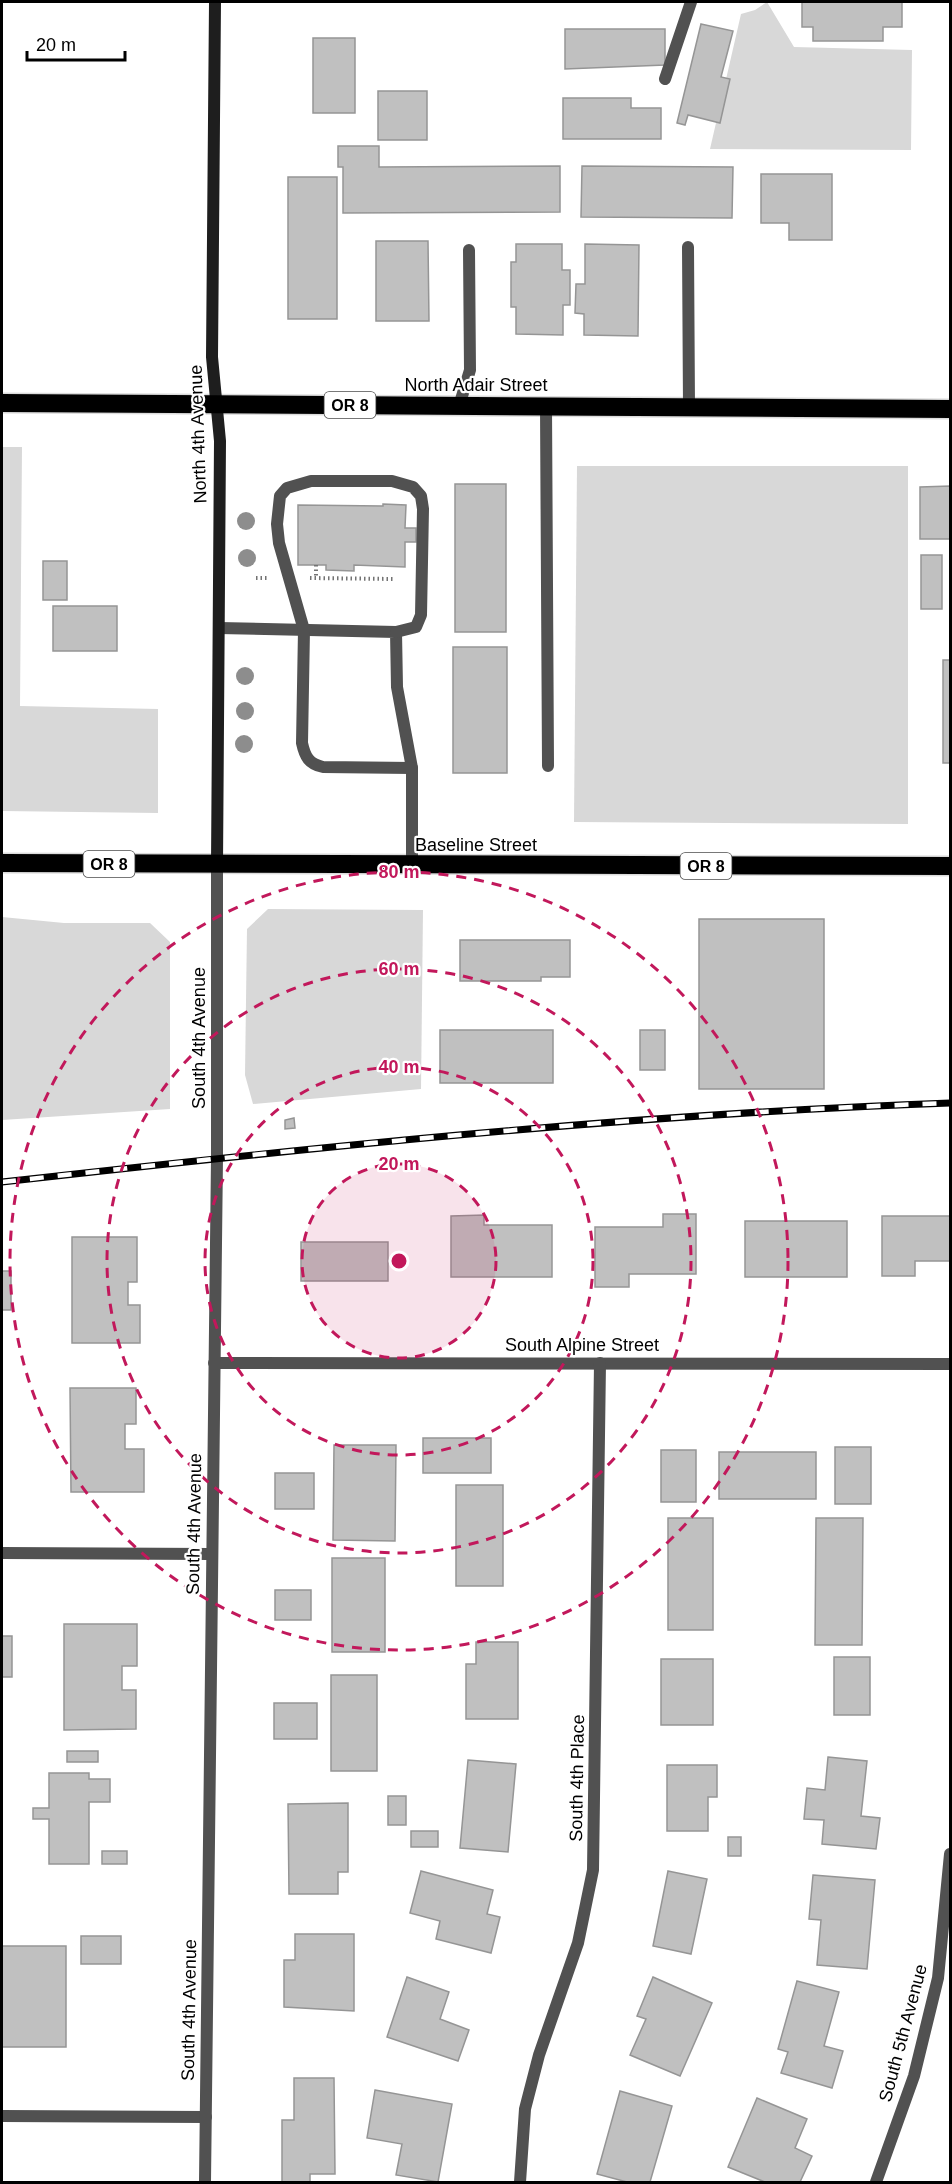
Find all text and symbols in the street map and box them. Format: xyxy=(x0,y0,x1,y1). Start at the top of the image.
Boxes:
scale bar xyxy=(27,24,124,62)
text: 20 m xyxy=(36,35,76,55)
street label: North 4th Avenue xyxy=(186,364,210,504)
street label: North Adair Street xyxy=(404,375,548,395)
road number: OR 8 xyxy=(324,392,376,418)
street label: Baseline Street xyxy=(415,835,537,855)
road number: OR 8 xyxy=(84,851,134,877)
road number: OR 8 xyxy=(680,853,732,879)
text: 80 m xyxy=(378,862,420,882)
text: 60 m xyxy=(378,959,420,979)
street label: South 4th Avenue xyxy=(189,967,209,1109)
text: 40 m xyxy=(378,1057,420,1077)
text: 20 m xyxy=(378,1154,420,1174)
centre of rings xyxy=(389,1251,409,1271)
street label: South Alpine Street xyxy=(505,1335,659,1355)
street label: South 4th Avenue xyxy=(183,1453,205,1595)
street label: South 4th Place xyxy=(566,1714,588,1842)
street label: South 4th Avenue xyxy=(178,1939,200,2081)
street label: South 5th Avenue xyxy=(875,1962,931,2104)

